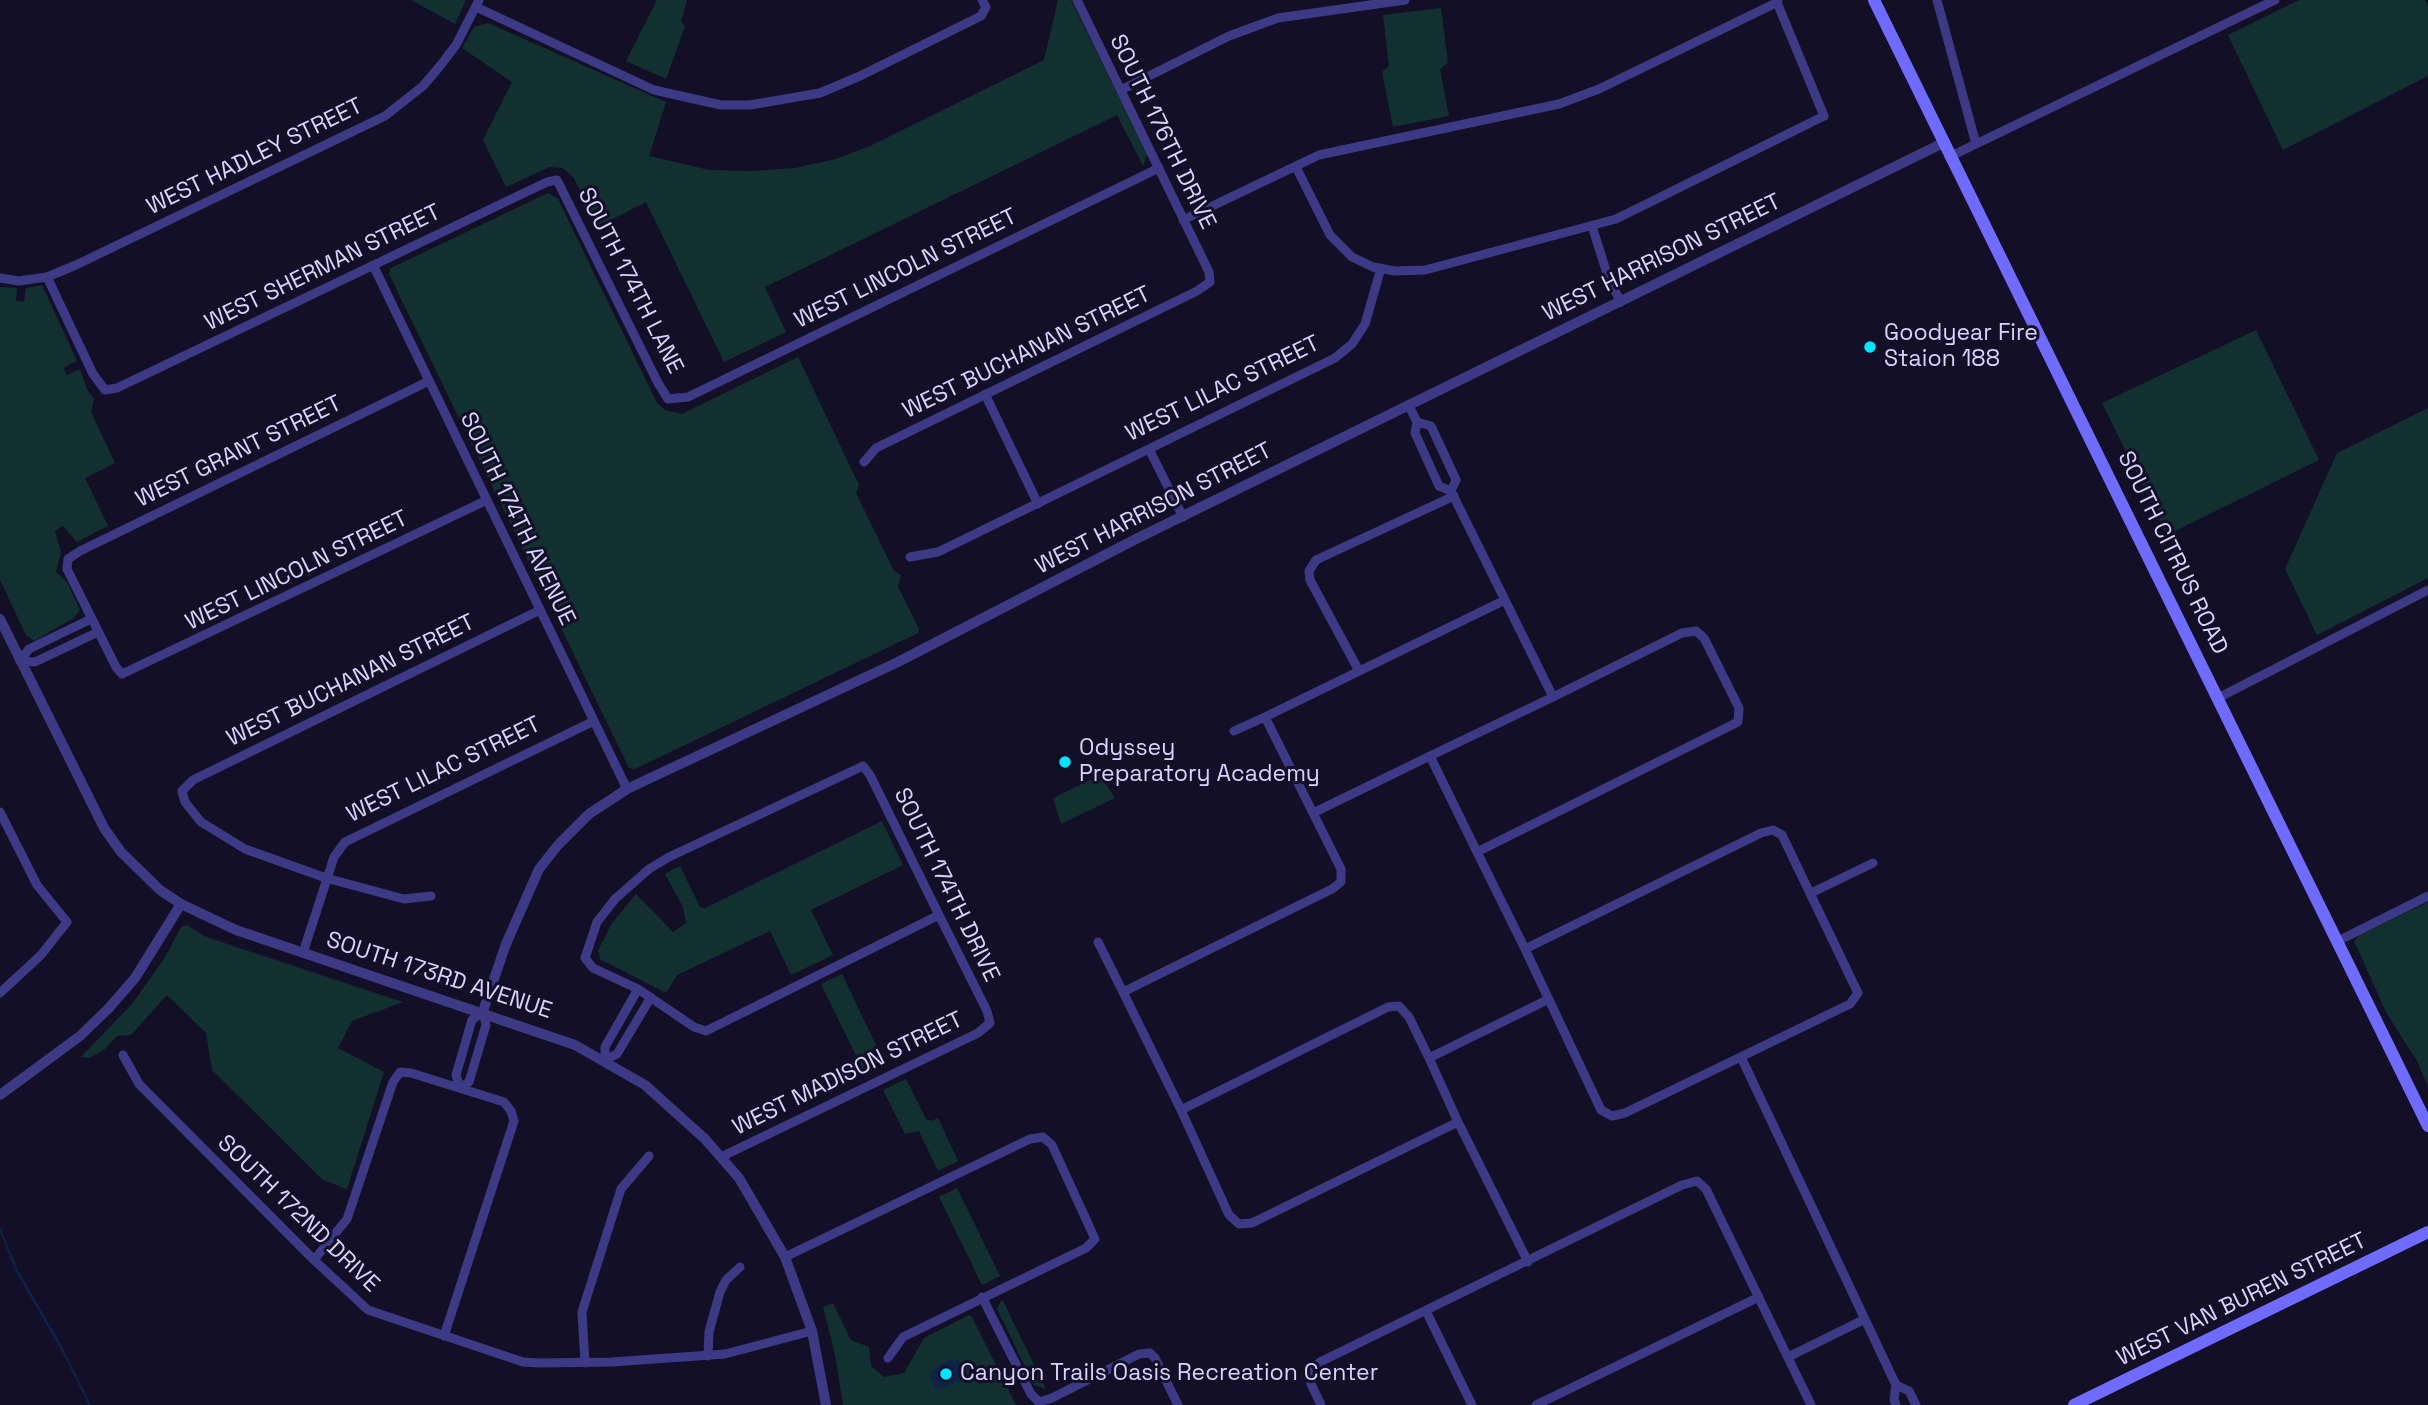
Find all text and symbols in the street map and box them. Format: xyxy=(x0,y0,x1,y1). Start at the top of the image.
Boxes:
street label: SOUTH 176TH DRIVE xyxy=(1103,30,1221,234)
street label: WEST HADLEY STREET xyxy=(142,93,368,221)
street label: SOUTH 174TH LANE xyxy=(571,184,689,378)
street label: WEST HARRISON STREET xyxy=(1538,188,1786,328)
street label: WEST SHERMAN STREET xyxy=(201,199,445,337)
street label: WEST LINCOLN STREET xyxy=(790,203,1022,335)
street label: WEST BUCHANAN STREET xyxy=(898,281,1156,425)
place label: Goodyear Fire Staion 188 xyxy=(1884,320,2038,374)
street label: WEST LILAC STREET xyxy=(1121,330,1325,448)
marker: Goodyear Fire Staion 188 xyxy=(1862,339,1878,355)
street label: WEST GRANT STREET xyxy=(132,390,346,514)
street label: SOUTH 174TH AVENUE xyxy=(453,408,581,630)
street label: WEST HARRISON STREET xyxy=(1031,437,1277,581)
street label: SOUTH CITRUS ROAD xyxy=(2111,447,2233,659)
street label: WEST LINCOLN STREET xyxy=(181,505,413,637)
street label: WEST BUCHANAN STREET xyxy=(222,609,480,753)
street label: WEST LILAC STREET xyxy=(342,711,546,829)
place label: Odyssey Preparatory Academy xyxy=(1079,735,1320,789)
marker: Odyssey Preparatory Academy xyxy=(1057,754,1073,770)
street label: SOUTH 174TH DRIVE xyxy=(887,784,1005,986)
street label: SOUTH 173RD AVENUE xyxy=(323,926,555,1026)
street label: WEST MADISON STREET xyxy=(728,1006,968,1142)
street label: SOUTH 172ND DRIVE xyxy=(211,1130,385,1298)
street label: WEST VAN BUREN STREET xyxy=(2113,1227,2371,1373)
place label: Canyon Trails Oasis Recreation Center xyxy=(960,1360,1378,1388)
marker: Canyon Trails Oasis Recreation Center xyxy=(938,1366,954,1382)

